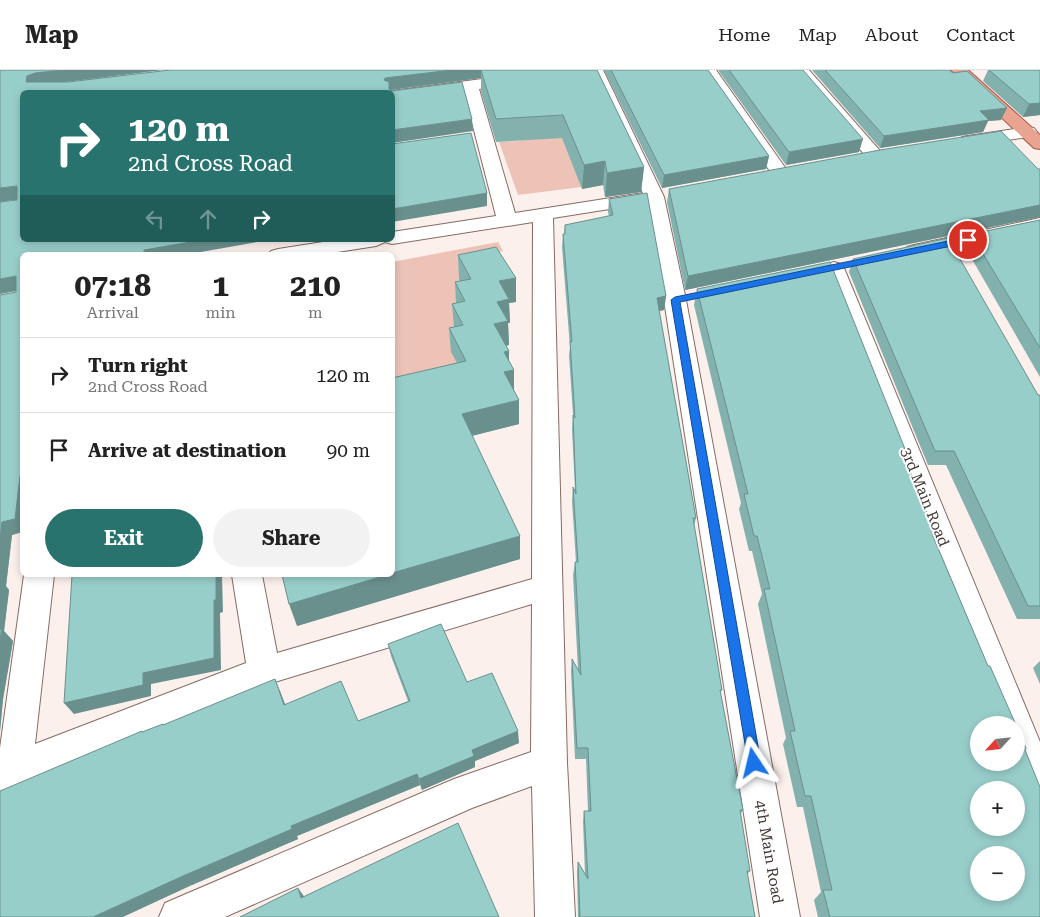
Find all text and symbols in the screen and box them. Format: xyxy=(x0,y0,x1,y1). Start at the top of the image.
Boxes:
text: Map xyxy=(25,21,79,49)
text: Home xyxy=(718,24,770,45)
text: Map xyxy=(798,24,837,45)
text: About xyxy=(865,24,918,45)
text: Contact xyxy=(946,24,1015,45)
text: 120 m xyxy=(128,109,229,150)
icon: right xyxy=(45,110,110,175)
text: 2nd Cross Road xyxy=(128,151,293,176)
icon: left xyxy=(141,205,169,233)
icon: ahead xyxy=(194,205,222,233)
icon: right xyxy=(247,205,275,233)
pin xyxy=(947,219,989,261)
icon: arrive xyxy=(954,226,982,254)
text: 07:18 xyxy=(74,268,151,303)
text: 1 xyxy=(212,268,229,303)
text: 210 xyxy=(290,268,340,303)
text: Arrival xyxy=(87,303,139,322)
text: min xyxy=(206,303,236,322)
text: m xyxy=(308,303,323,322)
text: Turn right xyxy=(88,354,188,377)
icon: right xyxy=(45,361,73,389)
text: 120 m xyxy=(316,364,370,387)
text: 2nd Cross Road xyxy=(88,377,208,396)
icon: arrive xyxy=(45,436,73,464)
text: Arrive at destination xyxy=(88,439,286,462)
text: 90 m xyxy=(327,439,370,462)
street label: 3rd Main Road xyxy=(897,445,953,549)
button: Exit xyxy=(45,509,203,567)
button: Share xyxy=(213,509,370,567)
north arrow xyxy=(970,716,1025,771)
map controls xyxy=(970,716,1025,901)
position arrow xyxy=(727,736,779,788)
button: + xyxy=(970,781,1025,836)
street label: 4th Main Road xyxy=(751,799,787,906)
button: − xyxy=(970,846,1025,901)

